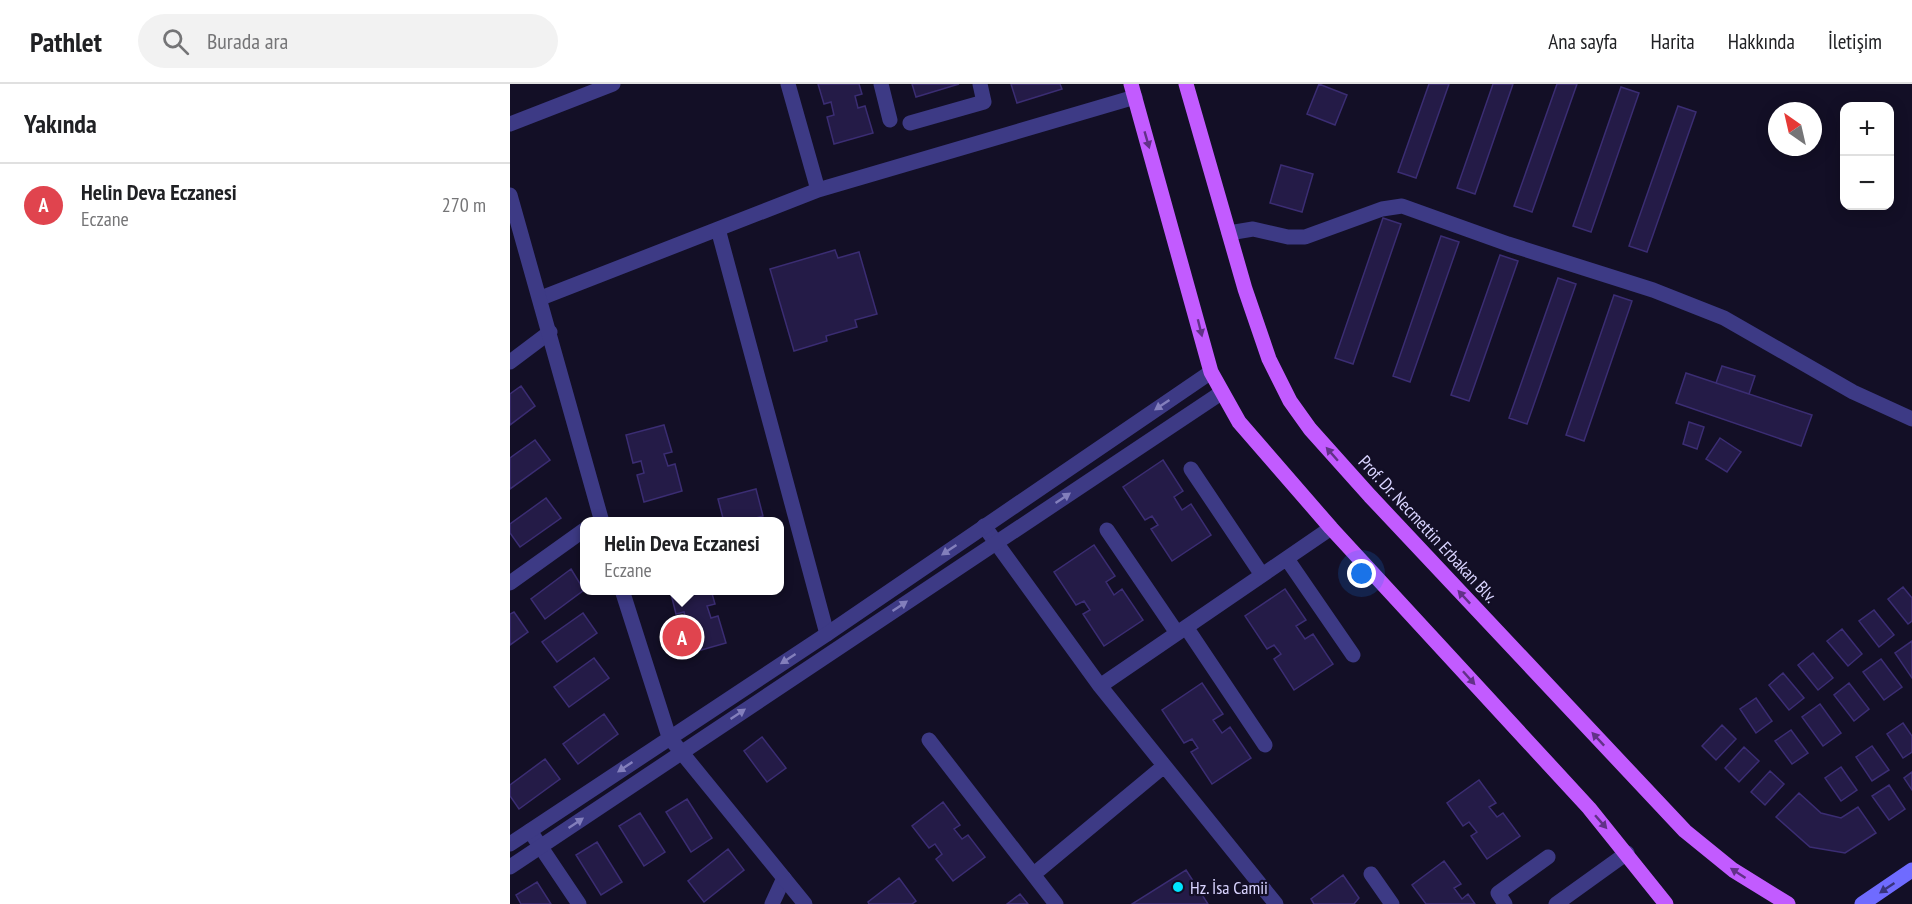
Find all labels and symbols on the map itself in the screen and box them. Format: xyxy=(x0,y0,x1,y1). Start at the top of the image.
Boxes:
north arrow xyxy=(1768,102,1822,156)
one-way arrow xyxy=(1143,132,1152,150)
one-way arrow xyxy=(1195,319,1205,337)
one-way arrow xyxy=(1154,399,1171,410)
one-way arrow xyxy=(1325,446,1339,461)
street label: Prof. Dr. Necmettin Erbakan Blv. xyxy=(1354,450,1502,608)
one-way arrow xyxy=(1054,492,1070,504)
one-way arrow xyxy=(942,544,958,556)
your location xyxy=(1347,559,1376,588)
one-way arrow xyxy=(1457,589,1471,604)
one-way arrow xyxy=(892,601,908,612)
pin: A xyxy=(662,614,702,660)
one-way arrow xyxy=(780,654,796,665)
one-way arrow xyxy=(1462,670,1475,685)
one-way arrow xyxy=(729,708,746,719)
one-way arrow xyxy=(1591,731,1605,746)
one-way arrow xyxy=(617,761,633,772)
one-way arrow xyxy=(1594,814,1607,830)
one-way arrow xyxy=(567,817,584,828)
one-way arrow xyxy=(1730,868,1746,879)
place label: Hz. İsa Camii xyxy=(1190,876,1268,899)
marker: Hz. İsa Camii xyxy=(1171,880,1185,894)
one-way arrow xyxy=(1879,882,1895,893)

